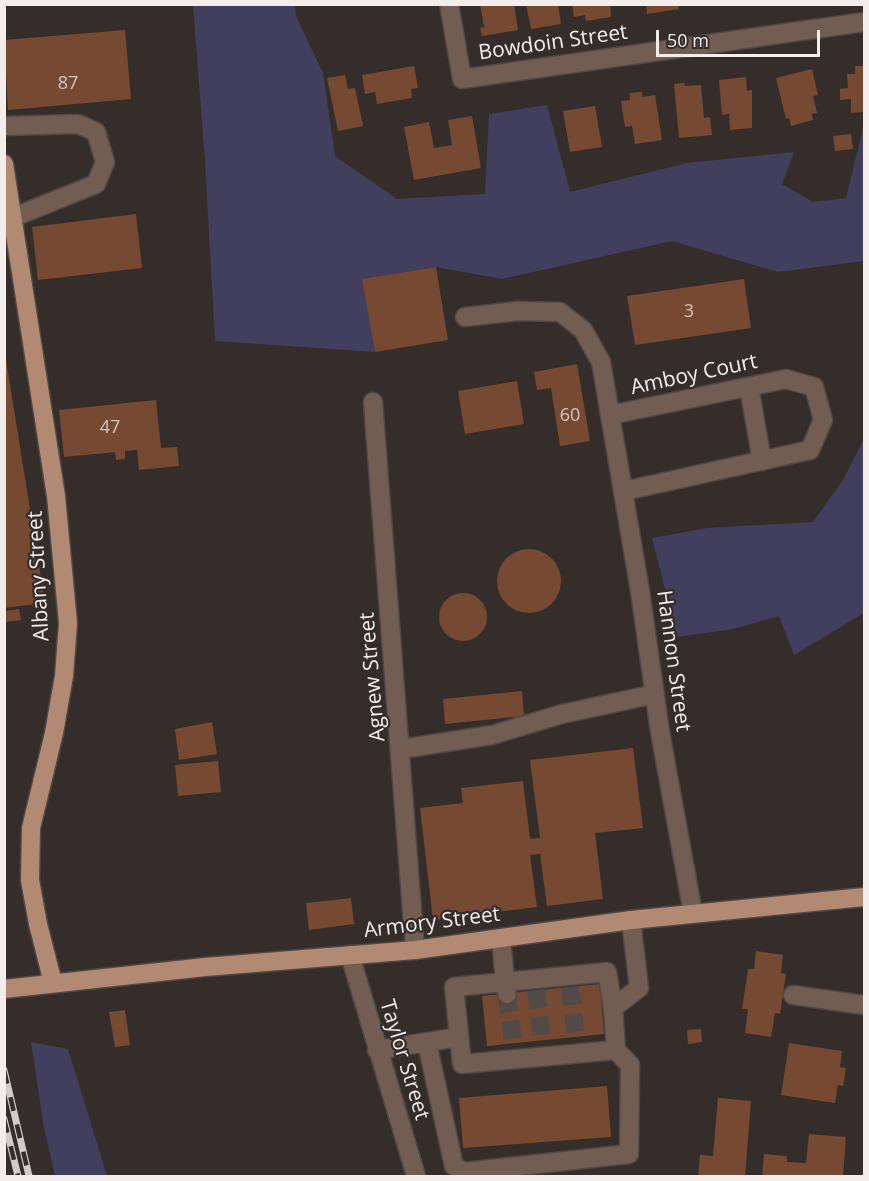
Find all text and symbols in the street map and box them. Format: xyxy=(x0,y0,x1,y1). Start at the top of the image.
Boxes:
scale bar xyxy=(659,18,822,56)
street label: Bowdoin Street xyxy=(477,20,629,66)
text: 50 m xyxy=(667,28,709,52)
house number: 87 xyxy=(58,73,78,95)
house number: 3 xyxy=(684,301,694,323)
street label: Amboy Court xyxy=(628,349,760,401)
house number: 60 xyxy=(560,405,580,427)
house number: 47 xyxy=(100,417,120,439)
street label: Albany Street xyxy=(23,510,55,642)
street label: Hannon Street xyxy=(651,589,695,733)
street label: Agnew Street xyxy=(355,611,391,743)
street label: Armory Street xyxy=(362,902,502,944)
street label: Taylor Street xyxy=(374,997,434,1123)

